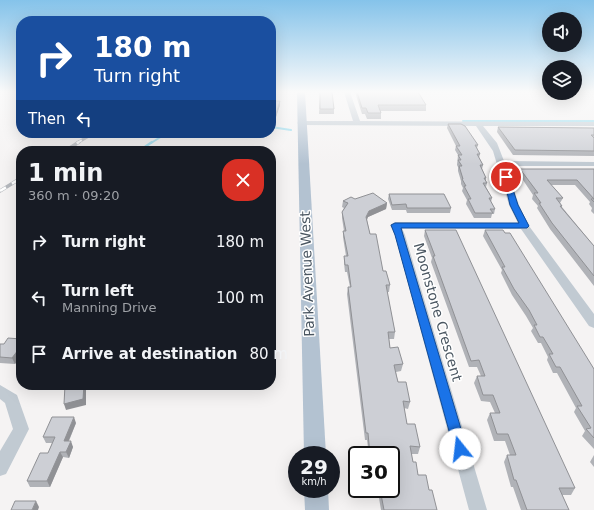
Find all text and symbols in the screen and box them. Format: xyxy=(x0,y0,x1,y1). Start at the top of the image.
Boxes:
map controls xyxy=(542,12,582,100)
button: sound xyxy=(542,12,582,52)
text: 180 m xyxy=(94,31,191,64)
icon: right xyxy=(28,32,80,84)
button: layers xyxy=(542,60,582,100)
text: Turn right xyxy=(94,65,180,86)
icon: left xyxy=(73,108,95,130)
text: Then xyxy=(28,110,65,128)
text: 1 min xyxy=(28,159,103,187)
button: close xyxy=(222,159,264,201)
pin xyxy=(489,160,523,194)
icon: arrive xyxy=(495,166,517,188)
text: 360 m · 09:20 xyxy=(28,188,119,203)
street label: Park Avenue West xyxy=(297,210,317,337)
icon: right xyxy=(28,231,50,253)
text: Turn right xyxy=(62,233,146,251)
text: 180 m xyxy=(216,233,264,251)
street label: Moonstone Crescent xyxy=(411,241,466,384)
text: Turn left xyxy=(62,282,134,300)
icon: left xyxy=(28,287,50,309)
text: 100 m xyxy=(216,289,264,307)
text: Manning Drive xyxy=(62,300,157,315)
icon: arrive xyxy=(28,343,50,365)
text: Arrive at destination xyxy=(62,345,237,363)
text: 80 m xyxy=(249,345,288,363)
position arrow xyxy=(439,428,481,470)
speed limit sign: 30 xyxy=(348,446,400,498)
text: 29 xyxy=(300,455,328,479)
text: km/h xyxy=(301,476,327,487)

